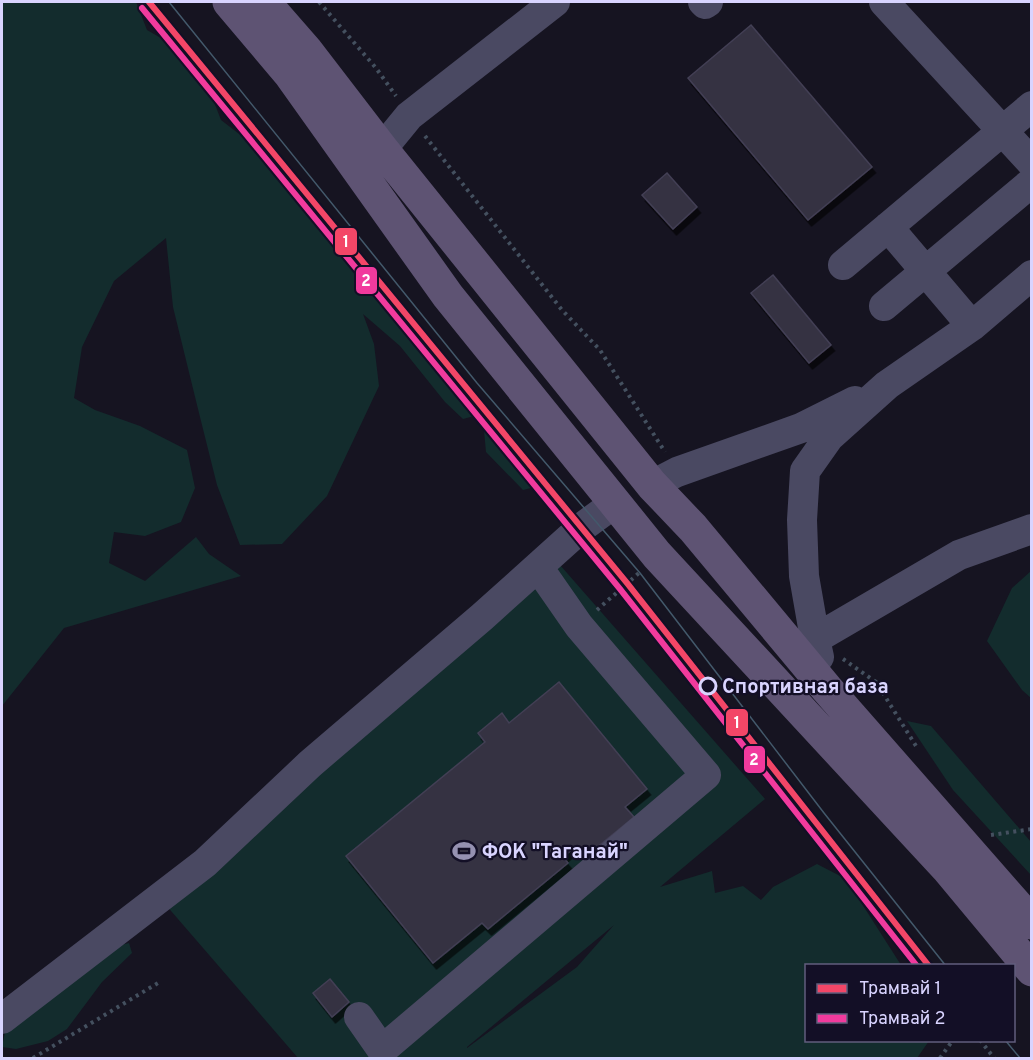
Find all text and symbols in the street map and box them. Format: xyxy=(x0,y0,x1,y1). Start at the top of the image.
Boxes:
line badge: 1 xyxy=(334,227,358,256)
text: 1 xyxy=(343,233,349,253)
line badge: 2 xyxy=(355,266,378,295)
text: 2 xyxy=(361,272,371,292)
place label: Спортивная база xyxy=(722,675,889,701)
marker: Спортивная база xyxy=(699,677,717,695)
line badge: 1 xyxy=(725,708,749,737)
text: 1 xyxy=(734,714,740,734)
line badge: 2 xyxy=(743,745,766,774)
text: 2 xyxy=(749,751,759,771)
sports icon: ФОК "Таганай" xyxy=(451,838,477,864)
place label: ФОК "Таганай" xyxy=(482,840,628,866)
legend xyxy=(805,964,1015,1042)
text: Трамвай 1 xyxy=(859,978,941,1001)
text: Трамвай 2 xyxy=(859,1008,946,1031)

